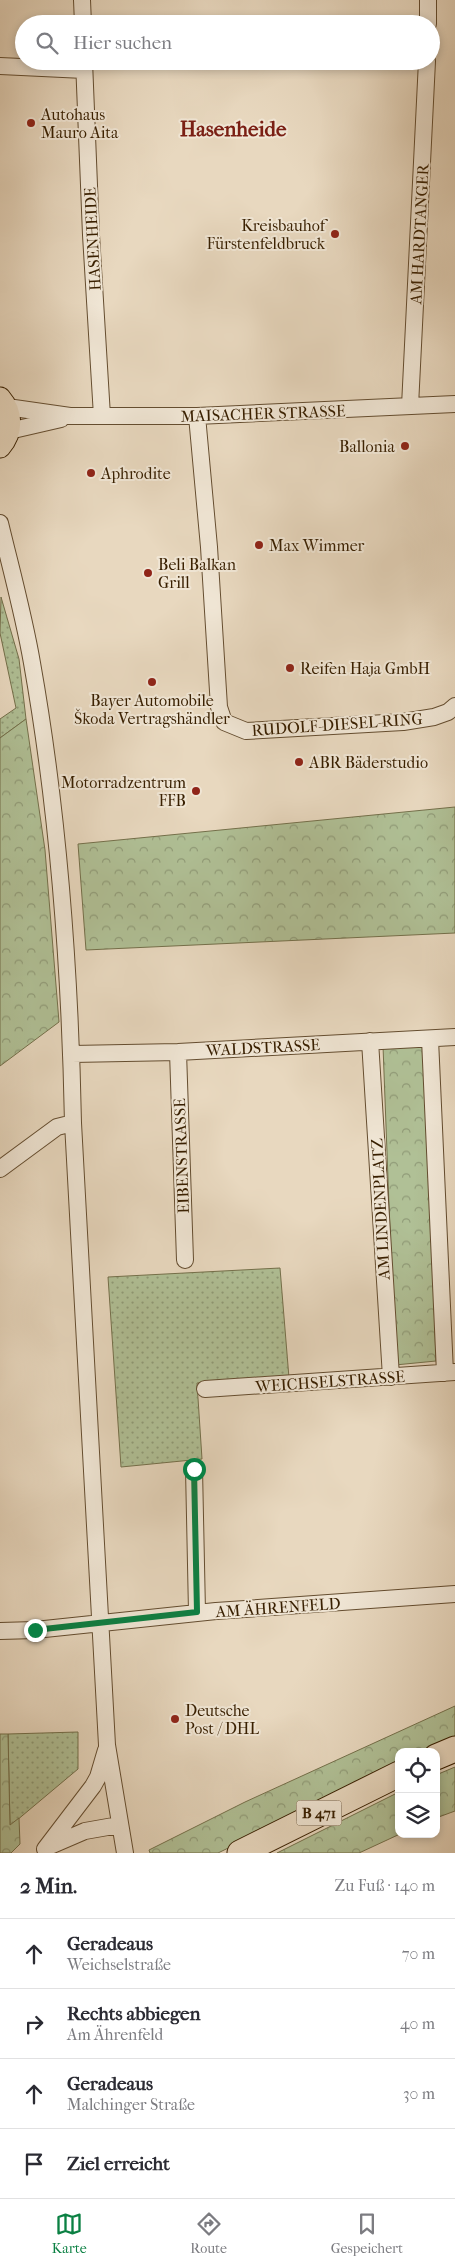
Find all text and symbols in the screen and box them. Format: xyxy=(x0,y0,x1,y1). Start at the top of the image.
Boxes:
search box xyxy=(15,15,440,70)
icon: search xyxy=(33,29,61,57)
text: Hier suchen xyxy=(73,32,172,54)
place label: Autohaus Mauro Aita xyxy=(40,105,119,142)
marker: Autohaus Mauro Aita xyxy=(25,117,37,129)
district label: Hasenheide xyxy=(180,117,287,141)
street label: AM HARDTANGER xyxy=(406,162,433,306)
street label: HASENHEIDE xyxy=(80,186,105,291)
place label: Kreisbauhof Fürstenfeldbruck xyxy=(206,216,329,253)
marker: Kreisbauhof Fürstenfeldbruck xyxy=(329,228,341,240)
street label: MAISACHER STRASSE xyxy=(180,401,346,426)
place label: Ballonia xyxy=(339,437,396,456)
marker: Ballonia xyxy=(399,440,411,452)
place label: Aphrodite xyxy=(100,464,171,483)
marker: Aphrodite xyxy=(85,467,97,479)
place label: Max Wimmer xyxy=(269,536,365,555)
marker: Max Wimmer xyxy=(253,539,265,551)
place label: Beli Balkan Grill xyxy=(158,555,237,592)
marker: Beli Balkan Grill xyxy=(142,567,154,579)
place label: Reifen Haja GmbH xyxy=(300,659,430,678)
marker: Reifen Haja GmbH xyxy=(284,662,296,674)
marker: Bayer Automobile Škoda Vertragshändler xyxy=(146,676,158,688)
place label: Bayer Automobile Škoda Vertragshändler xyxy=(74,691,230,728)
street label: RUDOLF-DIESEL-RING xyxy=(251,709,423,740)
place label: ABR Bäderstudio xyxy=(308,753,428,772)
marker: ABR Bäderstudio xyxy=(293,756,305,768)
place label: Motorradzentrum FFB xyxy=(61,773,187,810)
marker: Motorradzentrum FFB xyxy=(190,785,202,797)
street label: WALDSTRASSE xyxy=(204,1035,321,1060)
street label: EIBENSTRASSE xyxy=(170,1098,193,1214)
street label: AM LINDENPLATZ xyxy=(367,1138,394,1281)
street label: WEICHSELSTRASSE xyxy=(254,1367,406,1396)
route start xyxy=(183,1458,206,1481)
street label: AM ÄHRENFELD xyxy=(214,1594,341,1621)
route end xyxy=(24,1619,47,1642)
place label: Deutsche Post / DHL xyxy=(185,1701,259,1738)
marker: Deutsche Post / DHL xyxy=(169,1713,181,1725)
map controls xyxy=(395,1748,440,1838)
button: locate xyxy=(395,1748,440,1793)
button: layers xyxy=(395,1793,440,1838)
road number: B 471 xyxy=(296,1800,342,1826)
text: 2 Min. xyxy=(20,1874,77,1898)
text: Zu Fuß · 140 m xyxy=(335,1876,435,1895)
text: Geradeaus xyxy=(67,1933,153,1955)
icon: ahead xyxy=(20,1940,48,1968)
text: 70 m xyxy=(402,1944,435,1963)
text: Weichselstraße xyxy=(67,1955,171,1974)
text: Rechts abbiegen xyxy=(67,2003,201,2025)
icon: right xyxy=(20,2010,48,2038)
text: 40 m xyxy=(400,2014,435,2033)
text: Am Ährenfeld xyxy=(67,2025,163,2044)
text: Geradeaus xyxy=(67,2073,153,2095)
icon: ahead xyxy=(20,2080,48,2108)
text: 30 m xyxy=(403,2084,435,2103)
text: Malchinger Straße xyxy=(67,2095,195,2114)
icon: arrive xyxy=(20,2150,48,2178)
text: Ziel erreicht xyxy=(67,2153,170,2175)
tab: Karte xyxy=(52,2210,87,2257)
tab: Route xyxy=(190,2210,227,2257)
tab: Gespeichert xyxy=(331,2210,403,2257)

